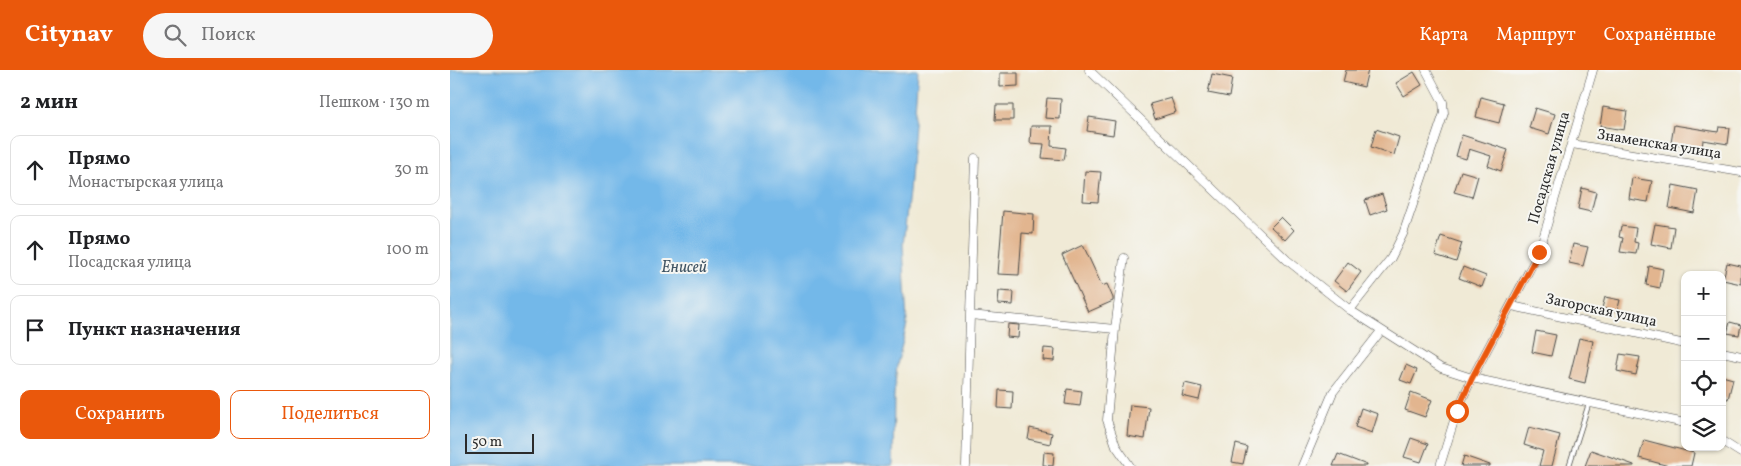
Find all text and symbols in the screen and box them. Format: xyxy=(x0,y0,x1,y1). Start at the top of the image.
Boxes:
search box xyxy=(143,13,493,58)
text: Citynav xyxy=(25,18,113,52)
icon: search xyxy=(161,21,189,49)
text: Поиск xyxy=(201,22,255,48)
text: Карта xyxy=(1419,23,1468,48)
text: Маршрут xyxy=(1496,23,1576,48)
text: Сохранённые xyxy=(1604,23,1716,48)
text: 2 мин xyxy=(20,88,78,117)
text: Пешком · 130 m xyxy=(319,92,430,114)
street label: Посадская улица xyxy=(1524,109,1576,227)
street label: Знаменская улица xyxy=(1595,125,1723,165)
text: Прямо xyxy=(68,146,130,172)
icon: ahead xyxy=(21,156,49,184)
text: 30 m xyxy=(394,159,429,181)
text: Монастырская улица xyxy=(68,172,224,194)
text: Прямо xyxy=(68,226,130,252)
icon: ahead xyxy=(21,236,49,264)
text: 100 m xyxy=(386,239,429,261)
route end xyxy=(1528,241,1551,264)
text: Посадская улица xyxy=(68,252,192,274)
water label: Енисей xyxy=(661,257,707,279)
map controls xyxy=(1681,271,1726,451)
button: + xyxy=(1681,271,1726,316)
street label: Загорская улица xyxy=(1543,289,1659,333)
icon: arrive xyxy=(21,316,49,344)
button: − xyxy=(1681,316,1726,361)
text: Пункт назначения xyxy=(68,317,241,343)
button: locate xyxy=(1681,361,1726,406)
button: Сохранить xyxy=(20,390,220,439)
button: Поделиться xyxy=(230,390,430,439)
route start xyxy=(1446,400,1469,423)
button: layers xyxy=(1681,406,1726,451)
scale bar xyxy=(465,431,534,454)
text: 50 m xyxy=(472,433,502,452)

